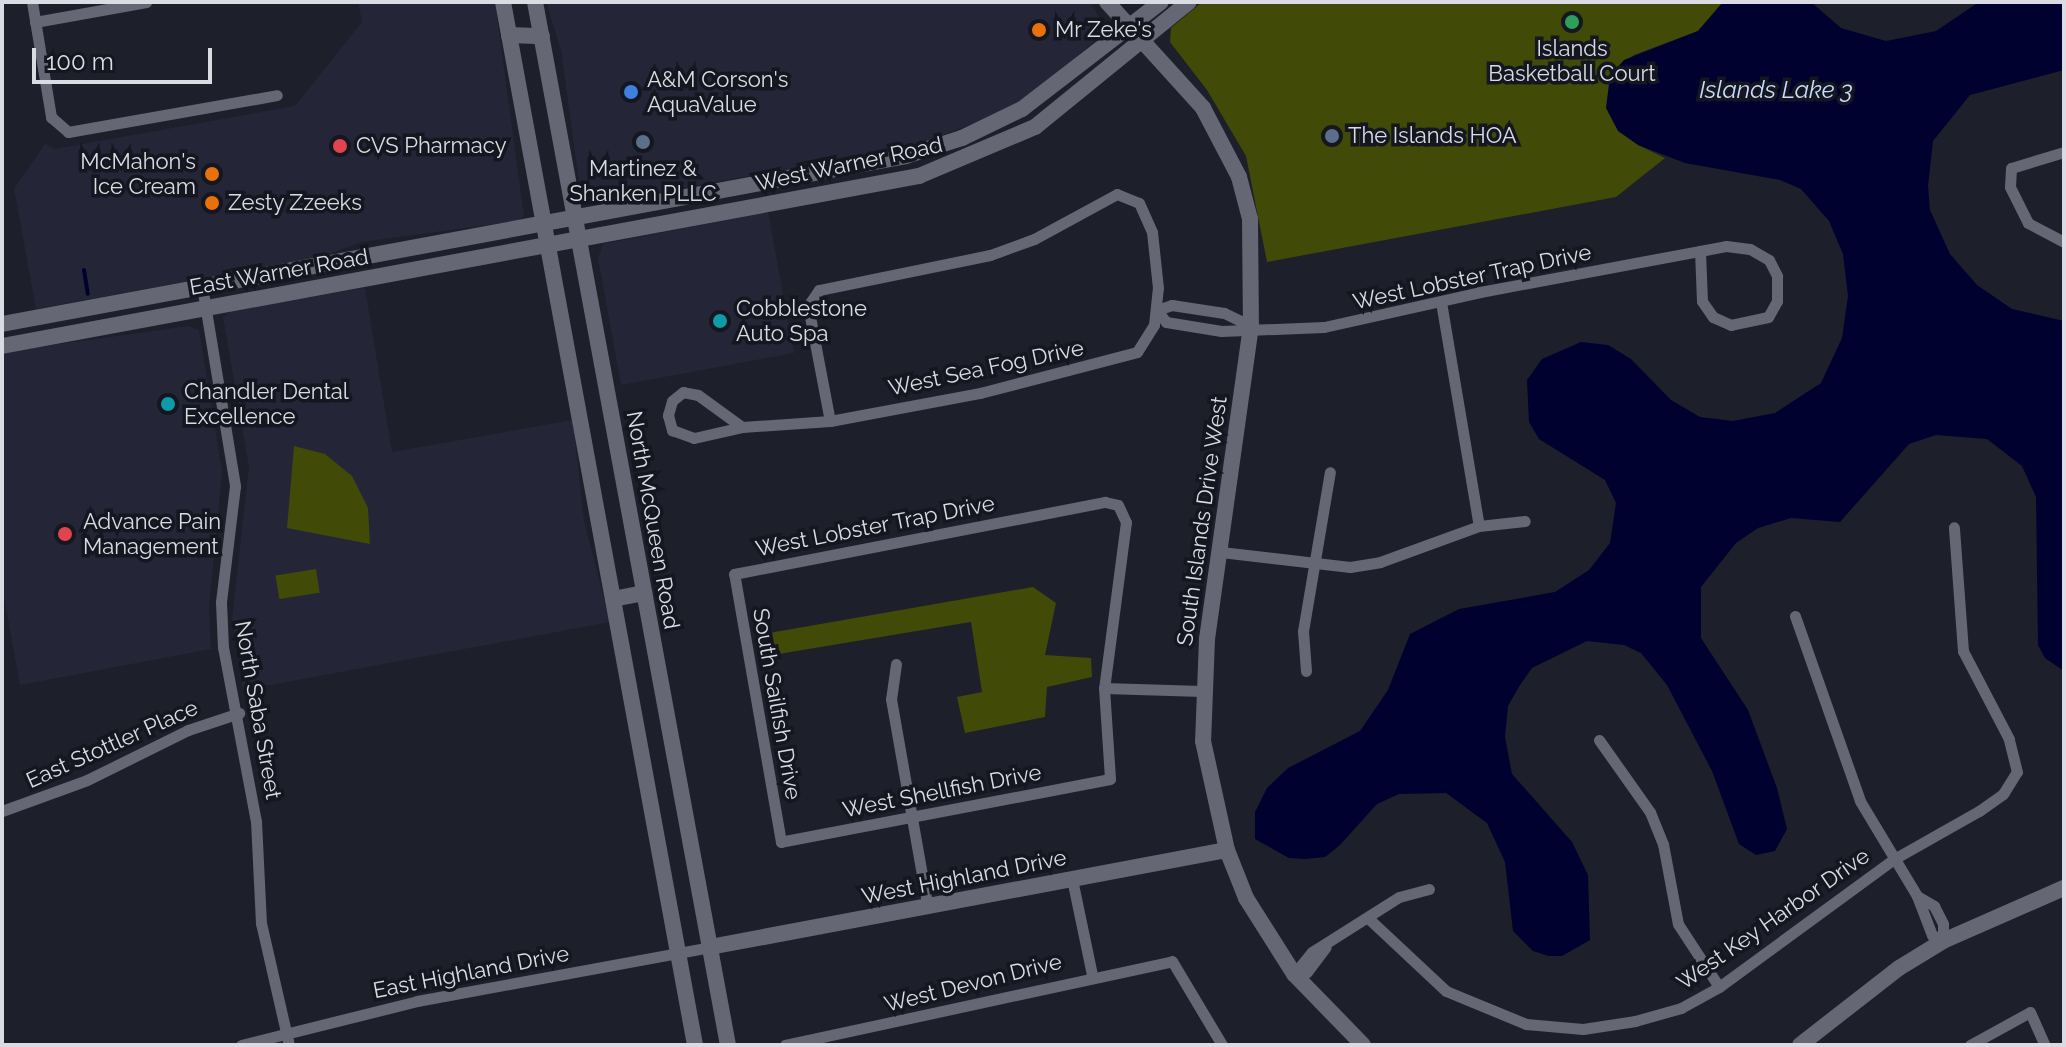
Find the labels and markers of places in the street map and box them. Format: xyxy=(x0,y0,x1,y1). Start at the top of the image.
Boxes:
marker: Islands Basketball Court xyxy=(1563,13,1581,31)
place label: Mr Zeke's xyxy=(1055,17,1152,43)
marker: Mr Zeke's xyxy=(1030,21,1048,39)
place label: Islands Basketball Court xyxy=(1488,35,1656,86)
place label: A&M Corson's AquaValue xyxy=(647,66,788,118)
marker: A&M Corson's AquaValue xyxy=(622,83,640,101)
place label: The Islands HOA xyxy=(1348,123,1517,149)
marker: The Islands HOA xyxy=(1323,127,1341,145)
place label: CVS Pharmacy xyxy=(356,133,507,159)
marker: Martinez & Shanken PLLC xyxy=(634,133,652,151)
marker: CVS Pharmacy xyxy=(331,137,349,155)
place label: McMahon's Ice Cream xyxy=(80,148,196,200)
place label: Martinez & Shanken PLLC xyxy=(569,155,717,206)
marker: McMahon's Ice Cream xyxy=(203,165,221,183)
place label: Zesty Zzeeks xyxy=(228,190,362,216)
marker: Zesty Zzeeks xyxy=(203,194,221,212)
place label: Cobblestone Auto Spa xyxy=(736,295,867,346)
marker: Cobblestone Auto Spa xyxy=(711,312,729,330)
place label: Chandler Dental Excellence xyxy=(184,378,349,430)
marker: Chandler Dental Excellence xyxy=(159,395,177,413)
place label: Advance Pain Management xyxy=(83,508,221,560)
marker: Advance Pain Management xyxy=(54,523,76,545)

